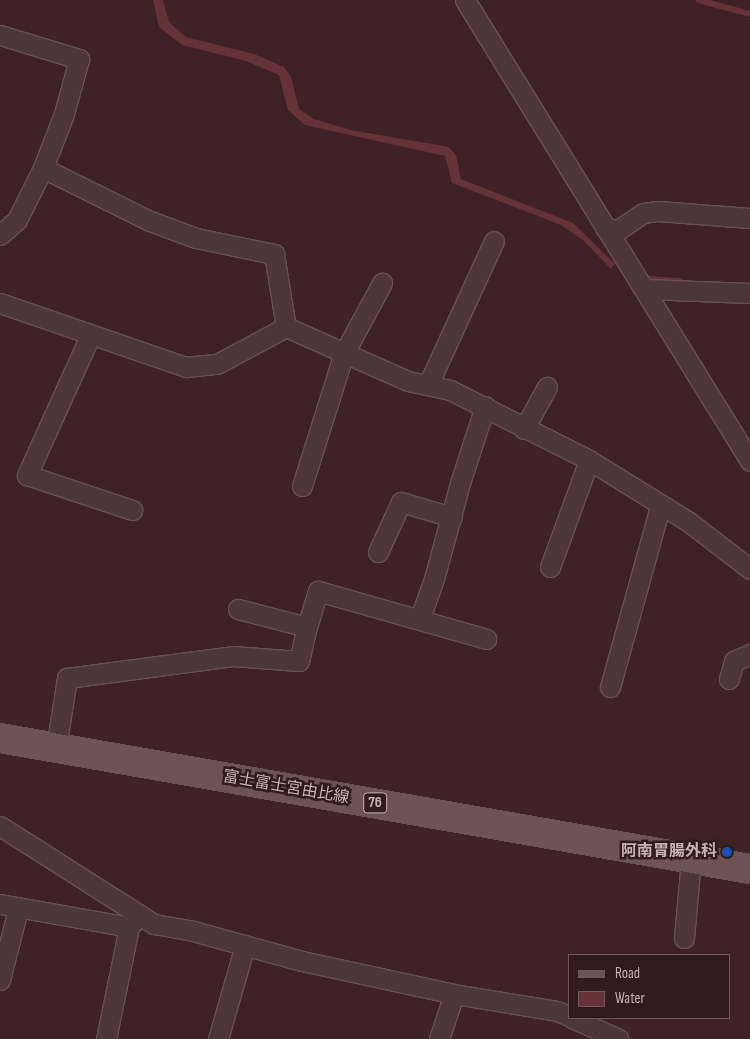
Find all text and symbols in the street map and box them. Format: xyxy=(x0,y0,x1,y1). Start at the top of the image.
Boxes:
street label: 富士富士宮由比線 xyxy=(221,767,351,809)
road number: 76 xyxy=(362,790,388,816)
place label: 阿南胃腸外科 xyxy=(621,842,717,862)
marker: 阿南胃腸外科 xyxy=(721,846,733,858)
legend xyxy=(568,954,730,1019)
text: Road xyxy=(615,964,640,983)
text: Water xyxy=(615,989,645,1008)

